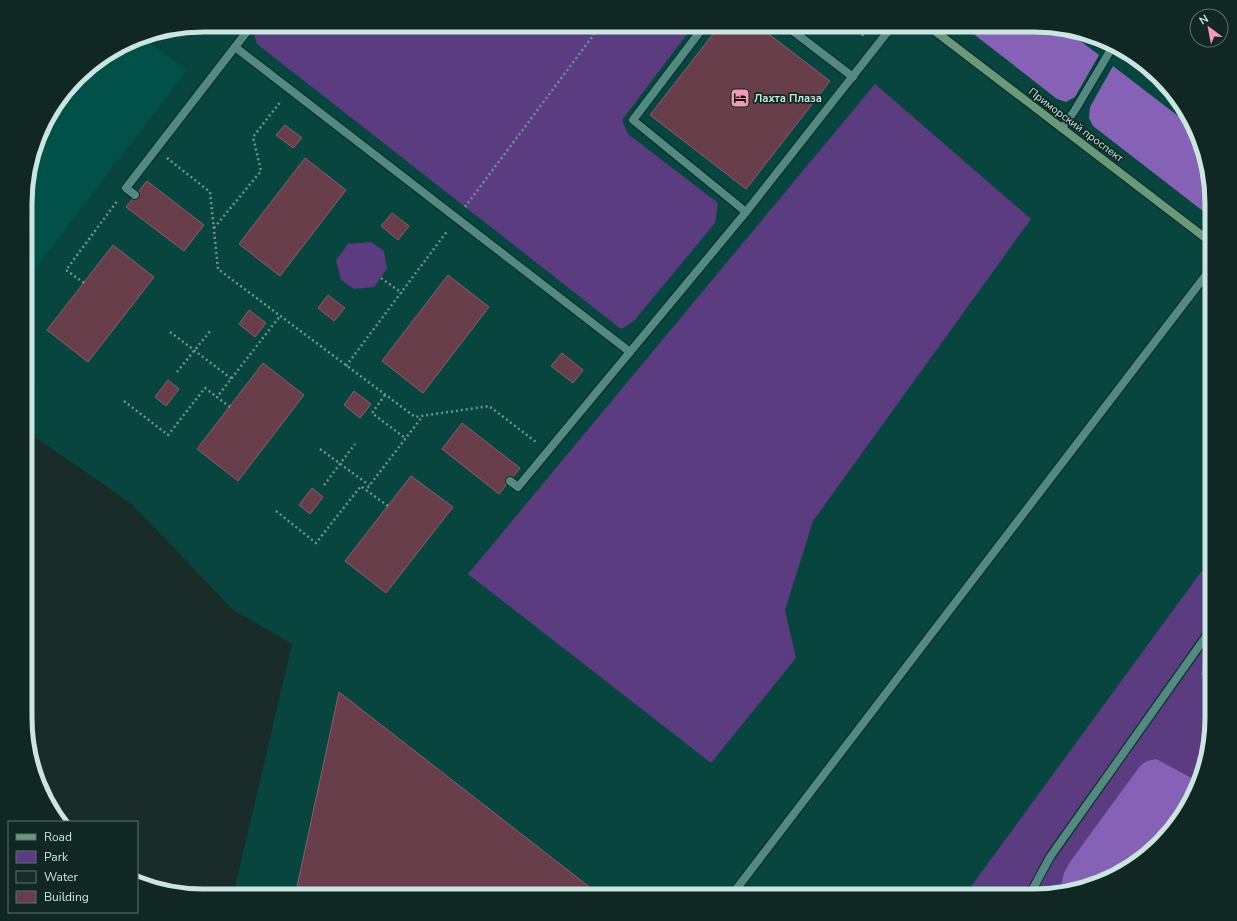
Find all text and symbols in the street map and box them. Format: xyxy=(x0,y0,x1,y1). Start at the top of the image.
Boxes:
north arrow xyxy=(1189,8,1229,48)
text: N xyxy=(1196,11,1211,28)
street label: Приморский проспект xyxy=(1025,84,1127,166)
hotel icon: Лахта Плаза xyxy=(729,87,751,109)
place label: Лахта Плаза xyxy=(754,91,822,106)
legend xyxy=(8,821,138,913)
text: Road xyxy=(44,829,72,845)
text: Park xyxy=(44,849,69,865)
text: Water xyxy=(44,869,78,885)
text: Building xyxy=(44,889,89,905)

